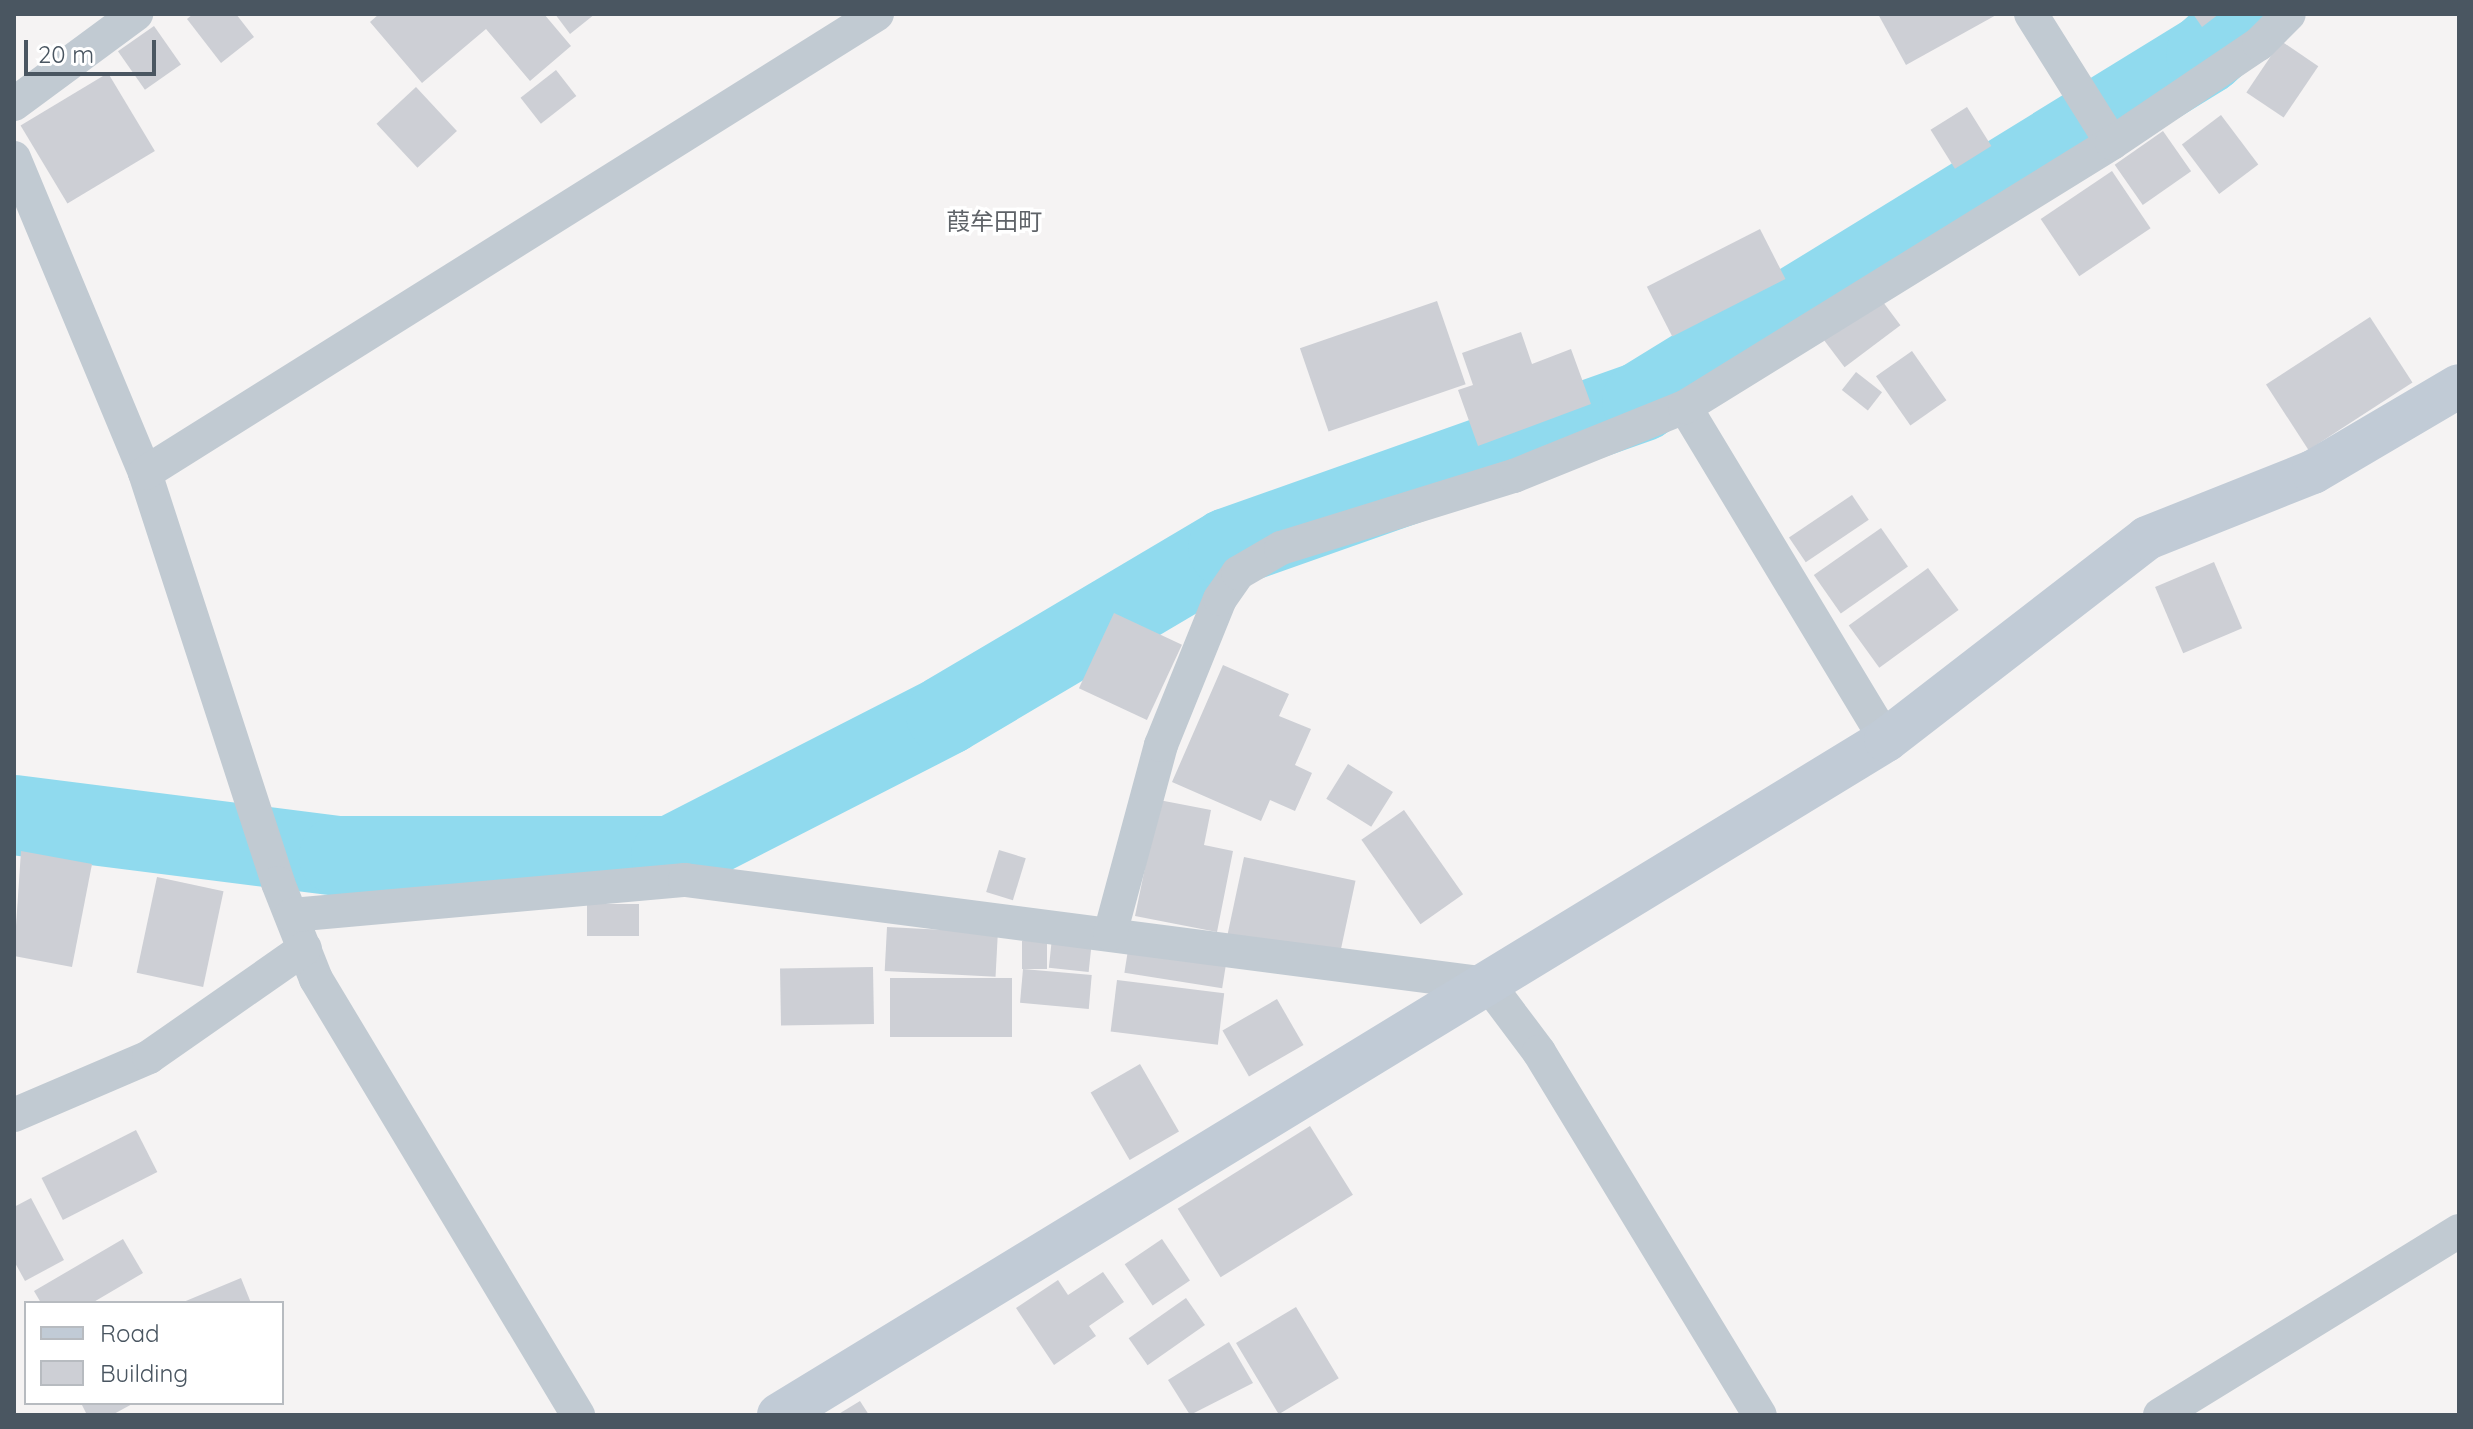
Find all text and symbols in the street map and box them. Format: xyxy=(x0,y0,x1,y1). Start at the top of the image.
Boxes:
scale bar xyxy=(28,24,160,74)
text: 20 m xyxy=(38,39,94,69)
district label: 葭牟田町 xyxy=(946,208,1042,236)
legend xyxy=(24,1301,284,1405)
text: Road xyxy=(100,1318,160,1348)
text: Building xyxy=(100,1358,188,1388)

